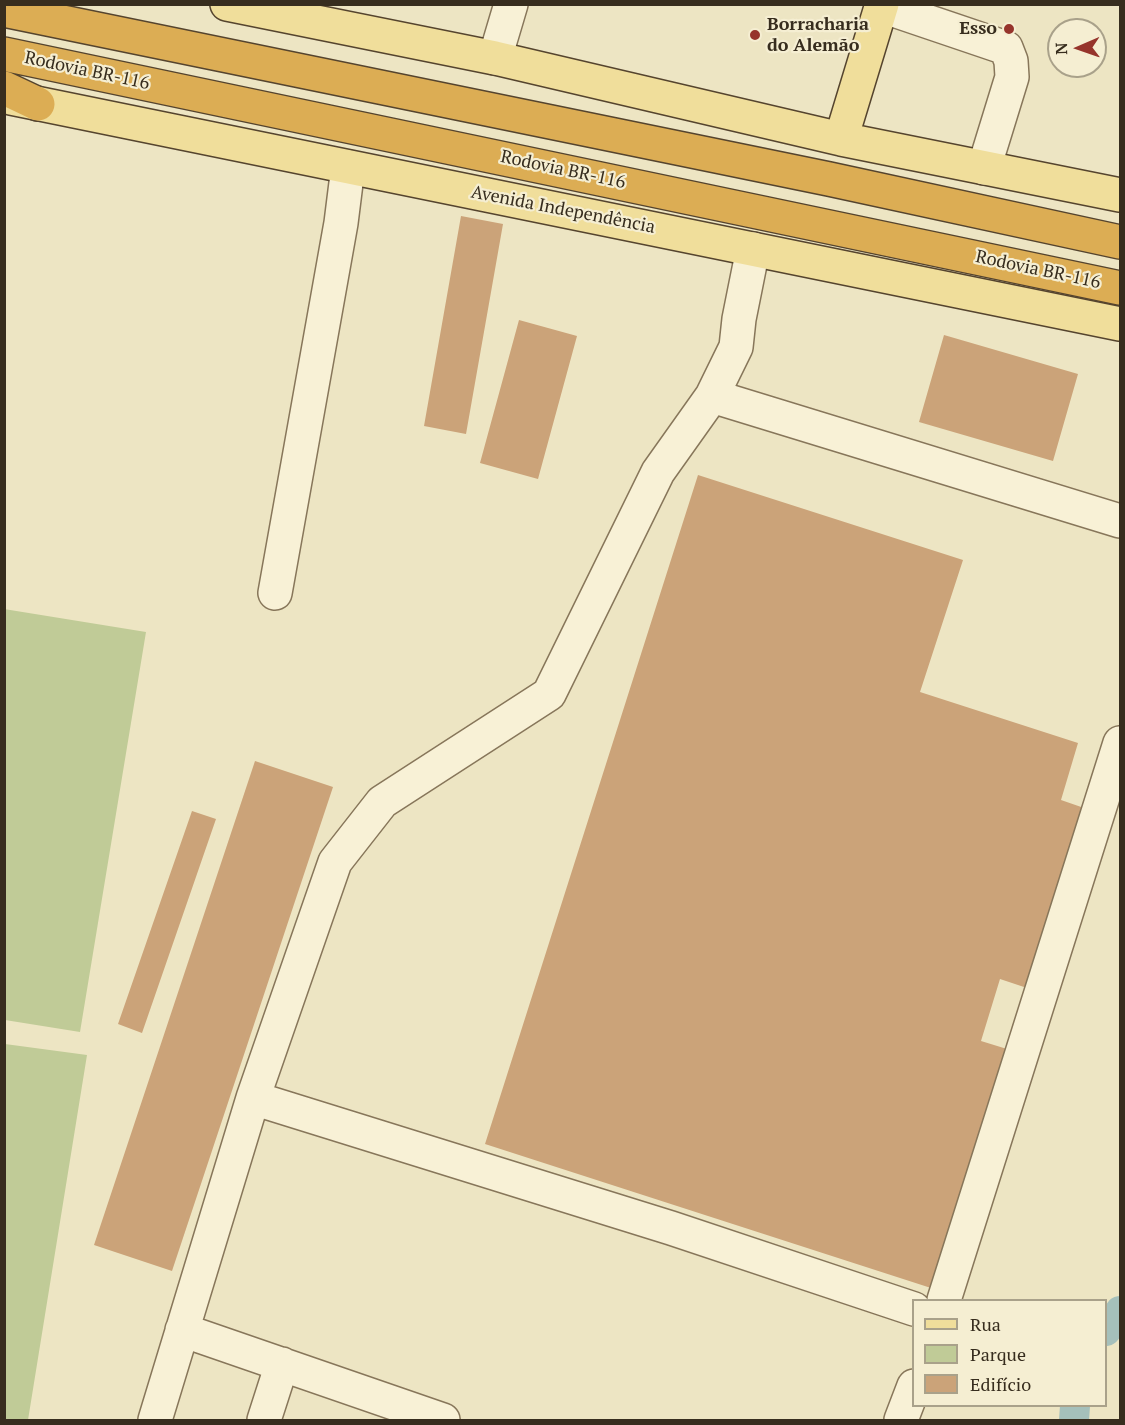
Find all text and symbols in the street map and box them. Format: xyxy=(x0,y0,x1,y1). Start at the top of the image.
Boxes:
place label: Borracharia do Alemão xyxy=(767,14,869,57)
place label: Esso xyxy=(959,18,997,40)
north arrow xyxy=(1047,18,1107,78)
marker: Esso xyxy=(1002,22,1016,36)
marker: Borracharia do Alemão xyxy=(748,28,762,42)
text: N xyxy=(1050,42,1072,55)
street label: Rodovia BR-116 xyxy=(23,47,151,95)
street label: Rodovia BR-116 xyxy=(499,146,627,194)
street label: Avenida Independência xyxy=(469,182,657,238)
street label: Rodovia BR-116 xyxy=(974,246,1102,294)
legend xyxy=(912,1299,1107,1407)
text: Rua xyxy=(970,1312,1001,1336)
text: Parque xyxy=(970,1342,1026,1366)
text: Edifício xyxy=(970,1372,1031,1396)

